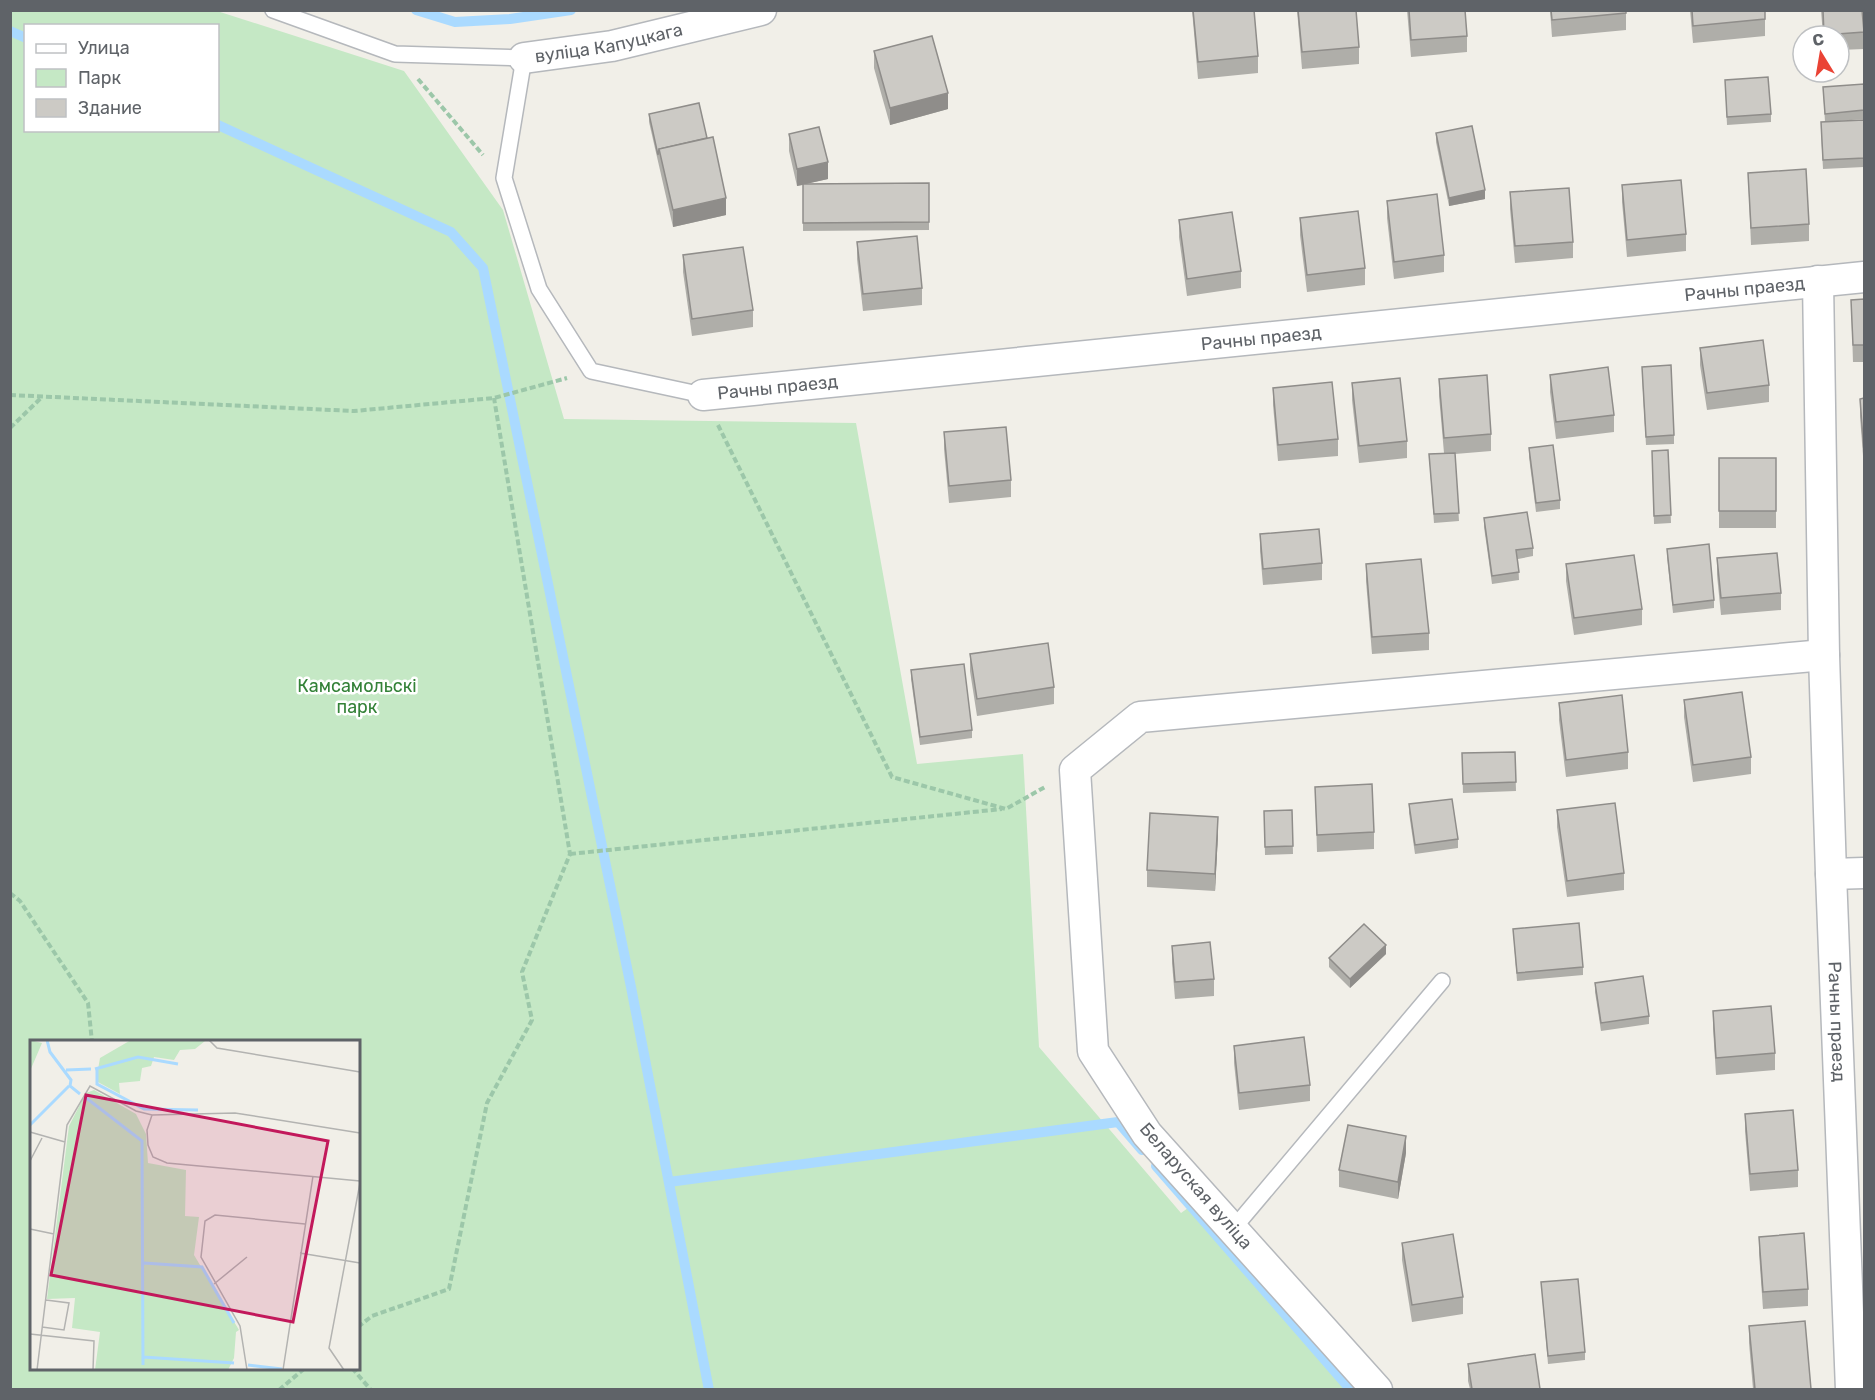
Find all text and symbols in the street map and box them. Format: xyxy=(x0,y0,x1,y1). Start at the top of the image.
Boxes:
street label: вуліца Капуцкага xyxy=(533,18,685,67)
legend xyxy=(24,24,219,132)
north arrow xyxy=(1791,24,1851,84)
text: С xyxy=(1811,29,1826,50)
text: Улица xyxy=(78,37,130,59)
text: Парк xyxy=(78,67,122,89)
text: Здание xyxy=(78,97,142,119)
street label: Рачны праезд xyxy=(1683,272,1806,306)
street label: Рачны праезд xyxy=(1200,321,1323,355)
street label: Рачны праезд xyxy=(716,370,839,404)
park label: Камсамольскі парк xyxy=(297,675,417,718)
street label: Рачны праезд xyxy=(1823,961,1850,1083)
inset map xyxy=(30,1040,360,1370)
street label: Беларуская вуліца xyxy=(1135,1118,1257,1254)

